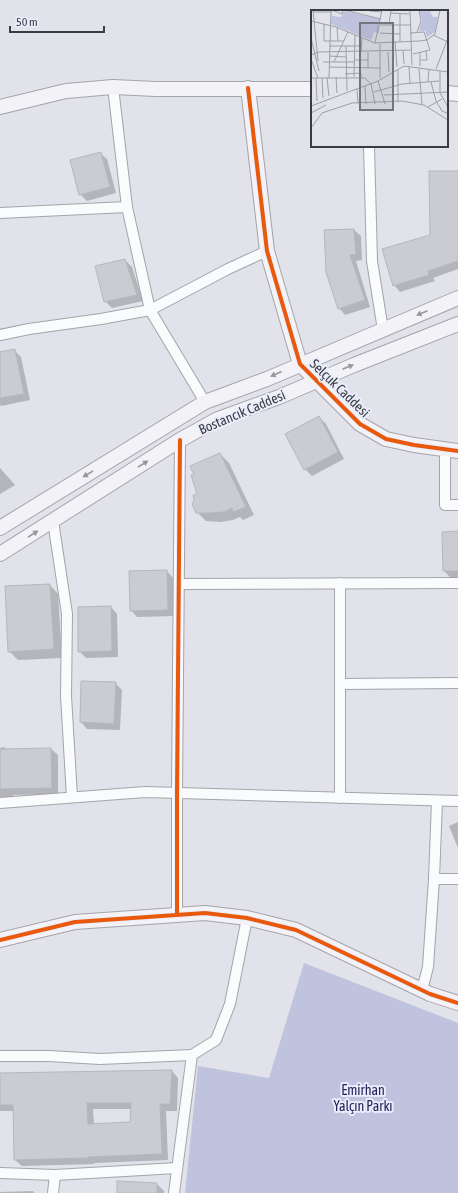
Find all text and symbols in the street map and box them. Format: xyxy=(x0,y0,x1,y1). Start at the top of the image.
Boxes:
scale bar xyxy=(10,8,104,34)
inset map xyxy=(311,10,448,147)
text: 50 m xyxy=(16,15,38,29)
one-way arrow xyxy=(416,311,428,317)
street label: Selçuk Caddesi xyxy=(307,356,373,420)
one-way arrow xyxy=(343,364,354,370)
one-way arrow xyxy=(270,372,282,378)
street label: Bostancık Caddesi xyxy=(196,387,288,437)
one-way arrow xyxy=(138,460,148,468)
one-way arrow xyxy=(82,470,94,477)
one-way arrow xyxy=(27,530,39,537)
park label: Emirhan Yalçın Parkı xyxy=(334,1082,392,1114)

